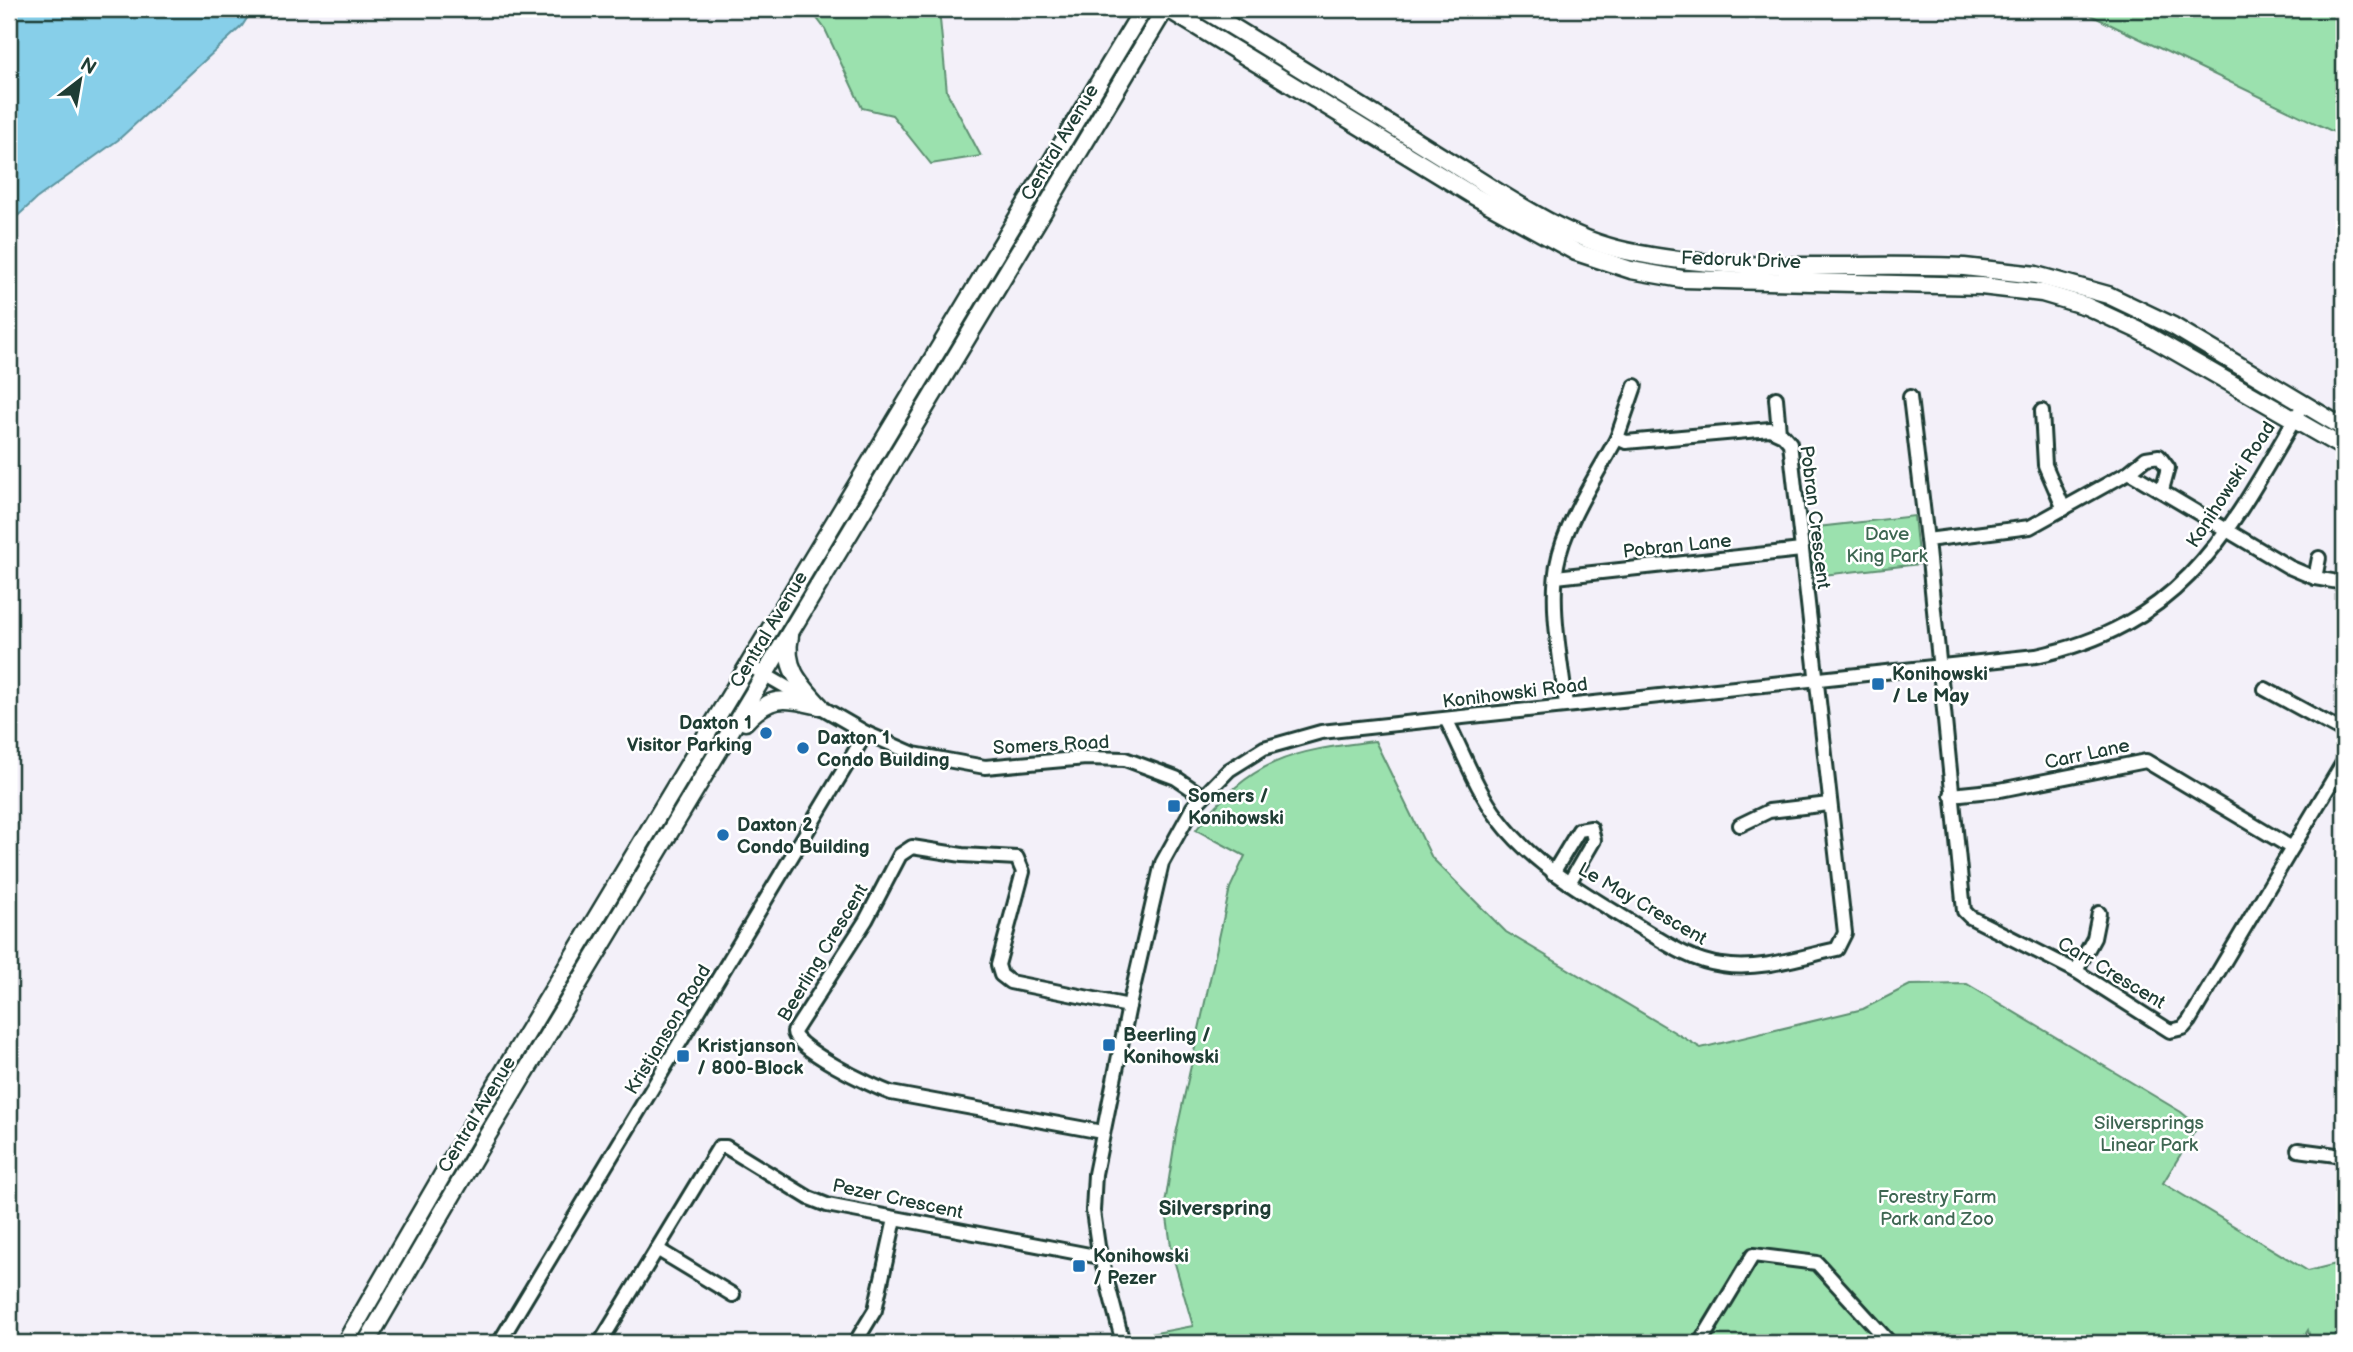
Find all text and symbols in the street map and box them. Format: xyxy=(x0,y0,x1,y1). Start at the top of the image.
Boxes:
north arrow xyxy=(46,46,116,116)
text: N xyxy=(76,53,100,80)
street label: Central Avenue xyxy=(1017,80,1104,205)
street label: Fedoruk Drive xyxy=(1680,247,1801,274)
street label: Konihowski Road xyxy=(2182,417,2281,552)
street label: Pobran Crescent xyxy=(1794,444,1835,590)
park label: Dave King Park xyxy=(1846,523,1929,568)
street label: Pobran Lane xyxy=(1622,529,1732,564)
street label: Central Avenue xyxy=(726,567,813,692)
place label: Konihowski / Le May xyxy=(1892,663,1988,708)
street label: Konihowski Road xyxy=(1441,673,1589,714)
marker: Konihowski / Le May xyxy=(1870,676,1886,692)
place label: Daxton 1 Visitor Parking xyxy=(627,712,752,757)
marker: Daxton 1 Visitor Parking xyxy=(758,725,774,741)
place label: Daxton 1 Condo Building xyxy=(817,727,950,772)
street label: Somers Road xyxy=(992,731,1110,760)
street label: Carr Lane xyxy=(2043,734,2132,775)
marker: Daxton 1 Condo Building xyxy=(795,740,811,756)
place label: Somers / Konihowski xyxy=(1188,785,1284,830)
marker: Somers / Konihowski xyxy=(1166,798,1182,814)
place label: Daxton 2 Condo Building xyxy=(737,814,870,859)
marker: Daxton 2 Condo Building xyxy=(715,827,731,843)
street label: Le May Crescent xyxy=(1574,858,1711,951)
street label: Beerling Crescent xyxy=(773,880,874,1026)
street label: Carr Crescent xyxy=(2053,932,2169,1015)
street label: Kristjanson Road xyxy=(620,961,716,1099)
place label: Beerling / Konihowski xyxy=(1123,1024,1219,1069)
place label: Kristjanson / 800-Block xyxy=(697,1035,803,1080)
marker: Beerling / Konihowski xyxy=(1101,1037,1117,1053)
marker: Kristjanson / 800-Block xyxy=(675,1048,691,1064)
street label: Central Avenue xyxy=(434,1052,521,1177)
park label: Silversprings Linear Park xyxy=(2094,1112,2204,1157)
street label: Pezer Crescent xyxy=(830,1174,965,1225)
park label: Forestry Farm Park and Zoo xyxy=(1878,1186,1996,1231)
district label: Silverspring xyxy=(1159,1196,1271,1221)
place label: Konihowski / Pezer xyxy=(1093,1245,1189,1290)
marker: Konihowski / Pezer xyxy=(1071,1258,1087,1274)

